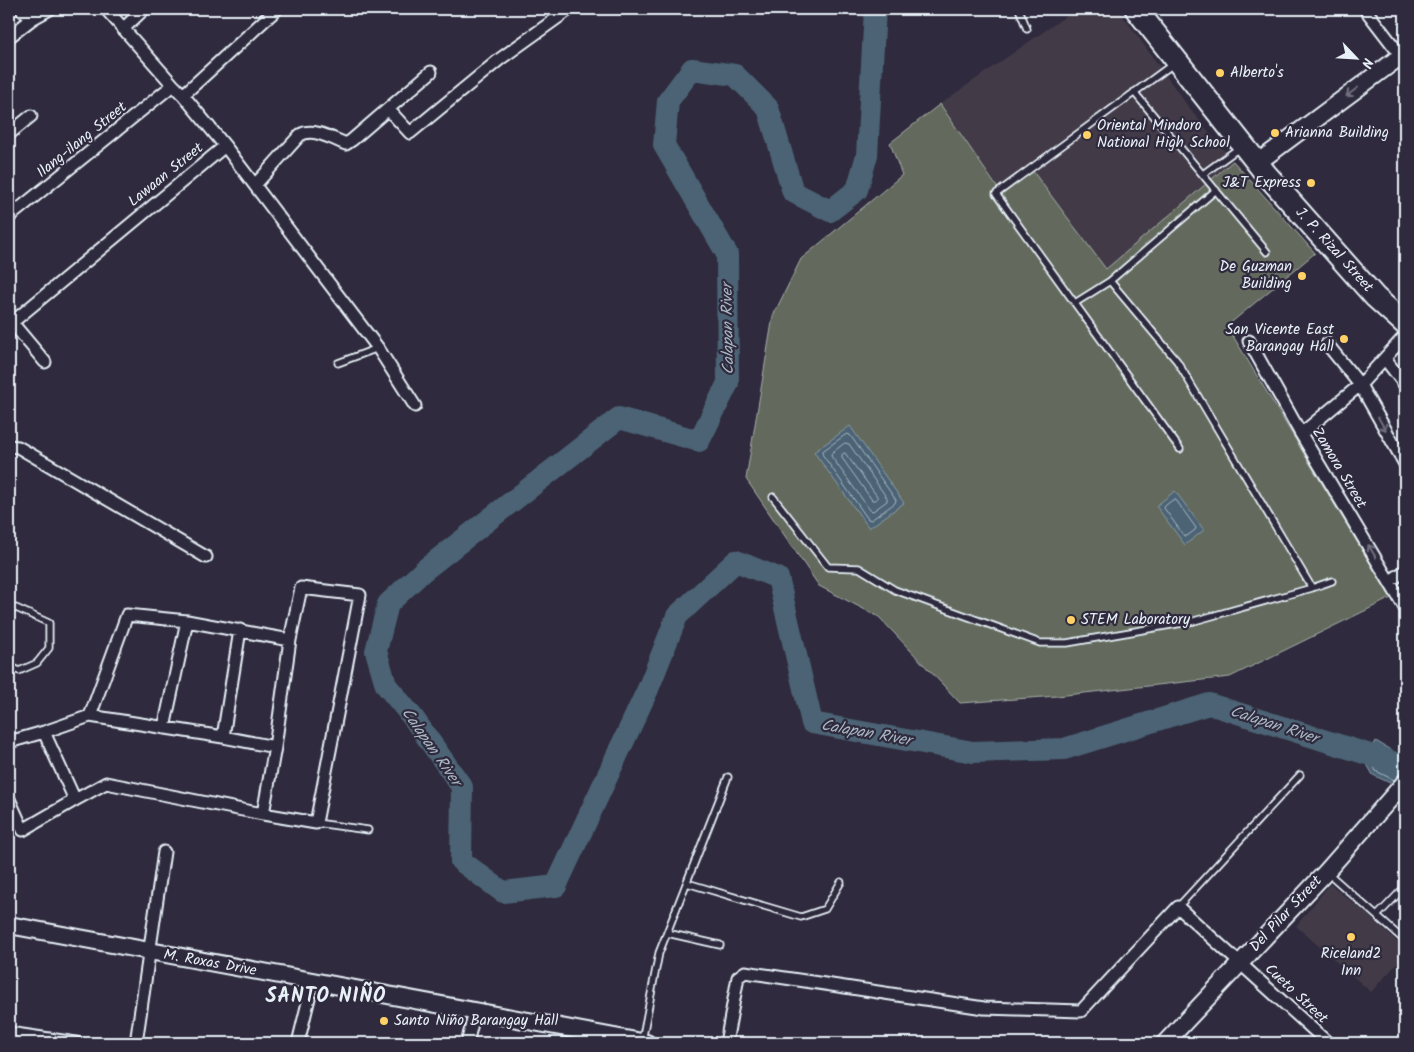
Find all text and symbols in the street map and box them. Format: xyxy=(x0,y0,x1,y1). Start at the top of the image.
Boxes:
north arrow xyxy=(1332,32,1382,82)
text: N xyxy=(1355,54,1379,72)
place label: Alberto's xyxy=(1230,61,1284,85)
marker: Alberto's xyxy=(1214,67,1226,79)
one-way arrow xyxy=(1345,87,1359,97)
street label: Ilang-ilang Street xyxy=(31,96,133,184)
place label: Oriental Mindoro National High School xyxy=(1097,114,1230,155)
place label: Arianna Building xyxy=(1285,121,1389,145)
marker: Arianna Building xyxy=(1269,127,1281,139)
marker: Oriental Mindoro National High School xyxy=(1081,129,1093,141)
street label: Lawaan Street xyxy=(123,137,209,213)
place label: J&T Express xyxy=(1223,171,1302,195)
marker: J&T Express xyxy=(1305,177,1317,189)
street label: J. P. Rizal Street xyxy=(1289,202,1379,298)
place label: De Guzman Building xyxy=(1220,255,1292,296)
marker: De Guzman Building xyxy=(1296,270,1308,282)
water label: Calapan River xyxy=(715,280,741,375)
place label: San Vicente East Barangay Hall xyxy=(1225,318,1334,359)
marker: San Vicente East Barangay Hall xyxy=(1338,333,1350,345)
one-way arrow xyxy=(1378,417,1388,431)
street label: Zamora Street xyxy=(1305,423,1373,513)
one-way arrow xyxy=(1366,544,1376,558)
place label: STEM Laboratory xyxy=(1081,608,1191,632)
marker: STEM Laboratory xyxy=(1065,614,1077,626)
water label: Calapan River xyxy=(1227,699,1325,752)
water label: Calapan River xyxy=(395,703,469,794)
water label: Calapan River xyxy=(819,713,917,754)
street label: Del Pilar Street xyxy=(1244,870,1328,958)
marker: Riceland2 Inn xyxy=(1345,931,1357,943)
place label: Riceland2 Inn xyxy=(1321,942,1381,983)
street label: M. Roxas Drive xyxy=(162,943,259,983)
street label: Cueto Street xyxy=(1259,958,1333,1030)
district label: SANTO NIÑO xyxy=(265,981,387,1013)
place label: Santo Niño Barangay Hall xyxy=(394,1009,559,1033)
marker: Santo Niño Barangay Hall xyxy=(378,1015,390,1027)

